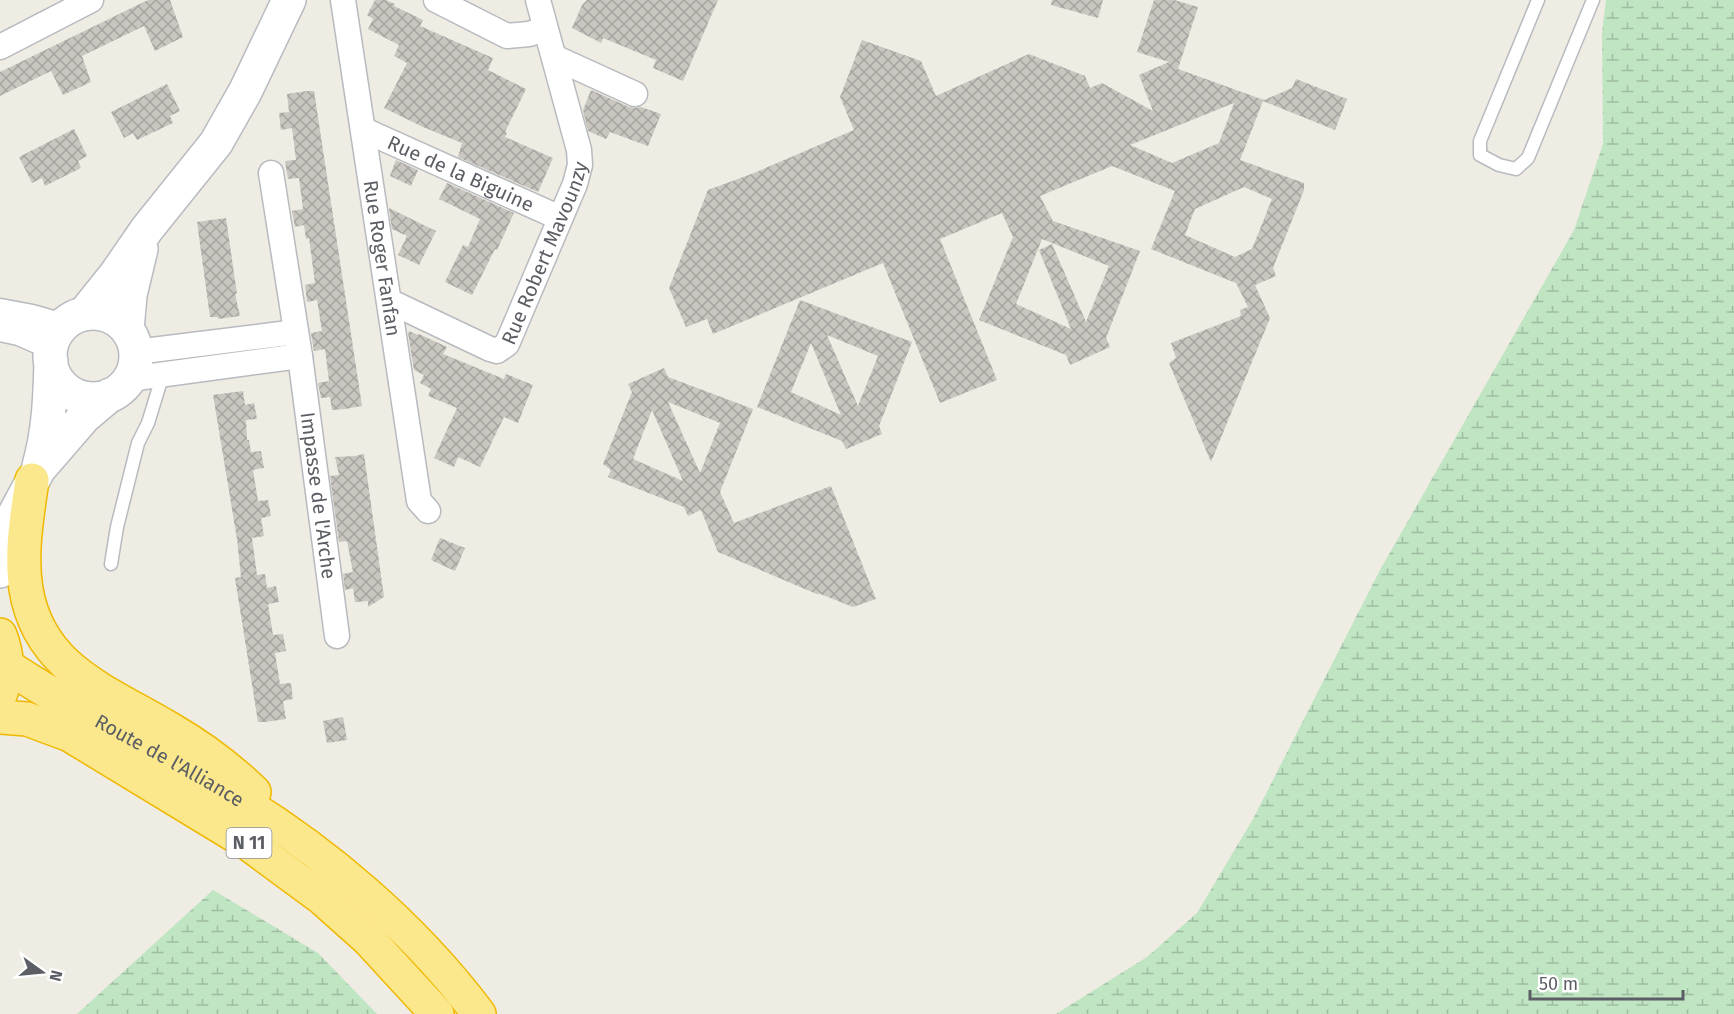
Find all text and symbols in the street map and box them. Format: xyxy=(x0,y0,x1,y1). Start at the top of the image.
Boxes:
street label: Rue de la Biguine xyxy=(384,130,538,217)
street label: Rue Robert Mavounzy xyxy=(496,159,592,348)
street label: Rue Roger Fanfan xyxy=(358,178,406,338)
street label: Impasse de l'Arche xyxy=(296,410,341,581)
street label: Route de l'Alliance xyxy=(91,709,249,812)
road number: N 11 xyxy=(226,828,272,858)
north arrow xyxy=(12,942,72,1002)
scale bar xyxy=(1530,963,1683,1001)
text: N xyxy=(45,968,67,983)
text: 50 m xyxy=(1539,973,1578,995)

